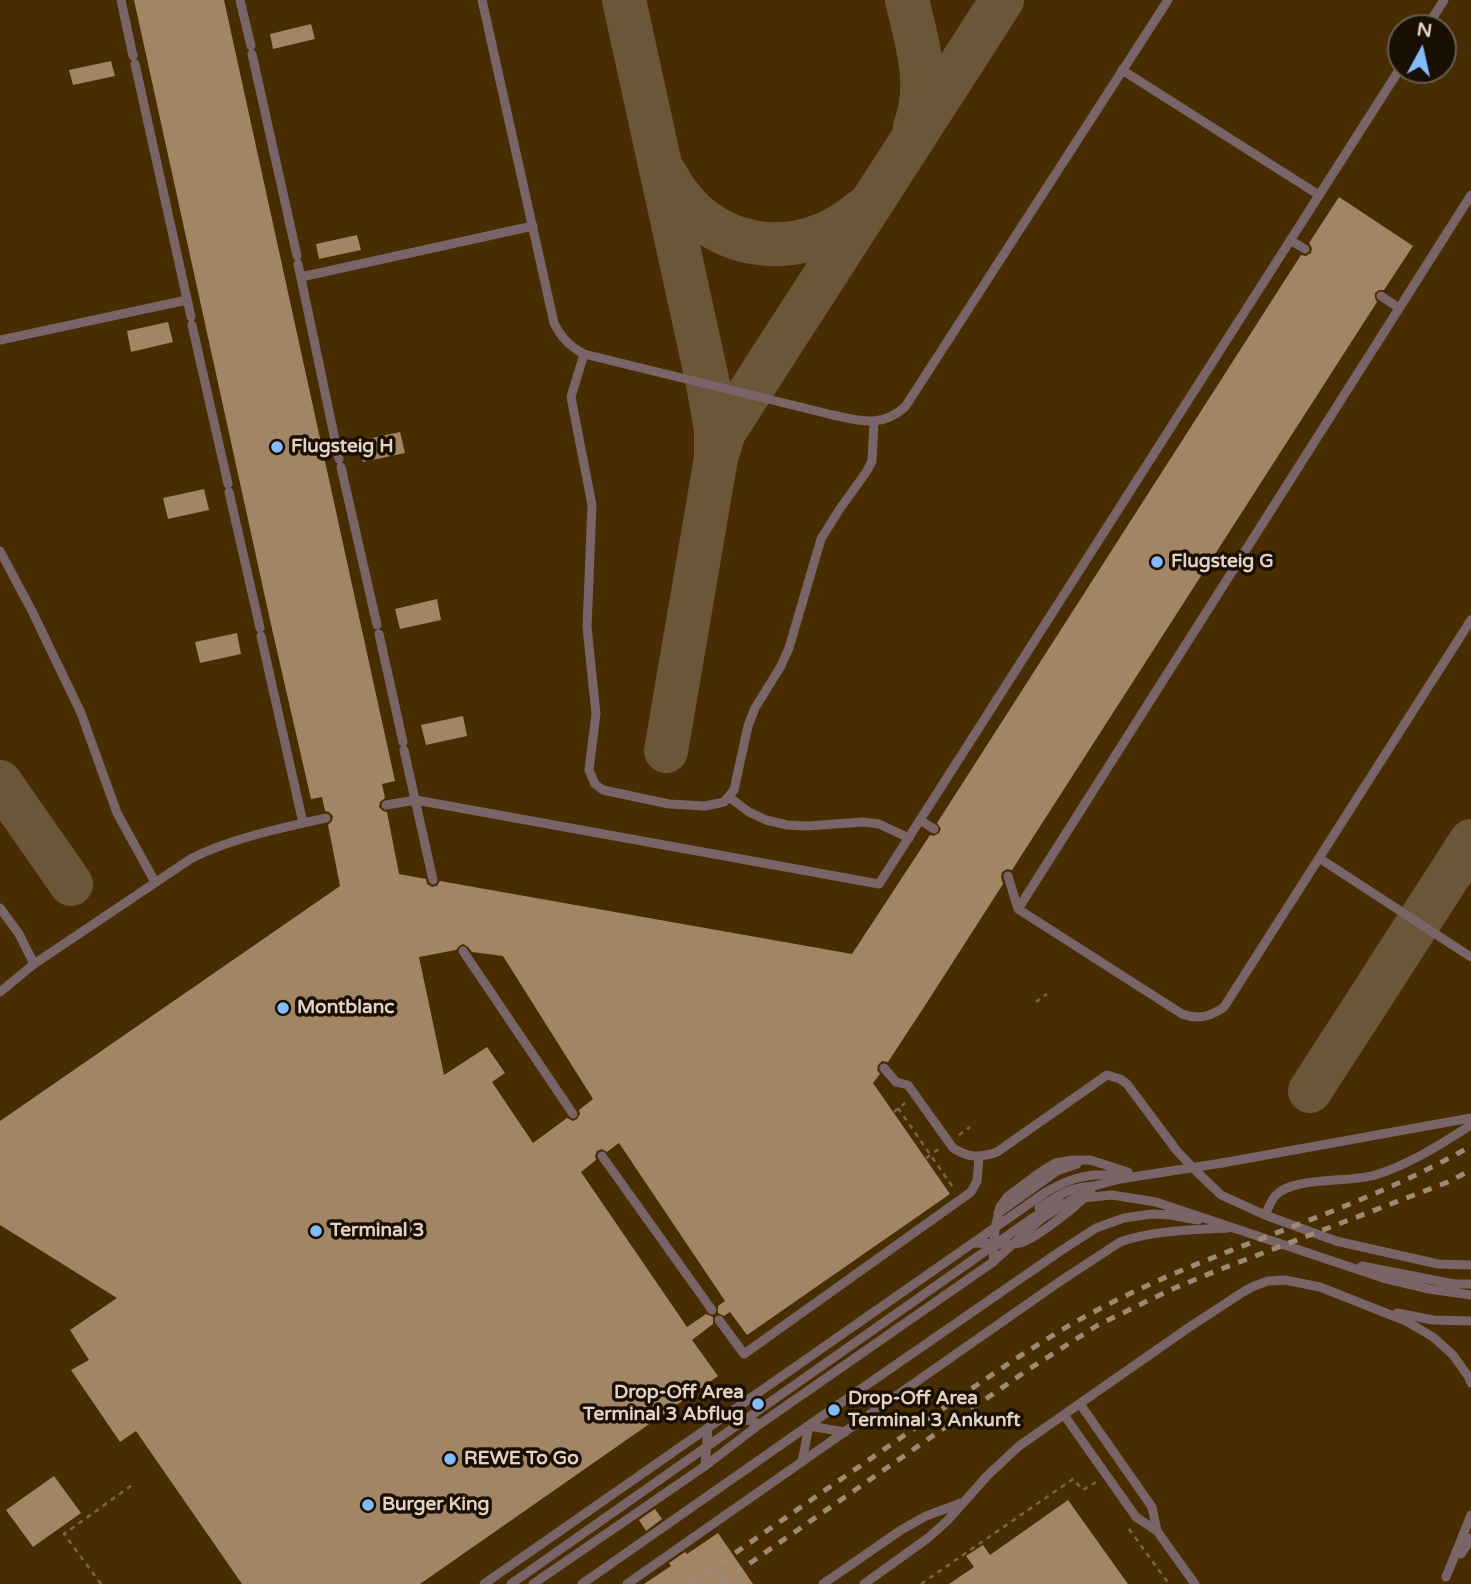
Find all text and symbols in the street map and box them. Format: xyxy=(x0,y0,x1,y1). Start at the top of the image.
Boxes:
north arrow xyxy=(1387,14,1457,84)
text: N xyxy=(1416,18,1434,42)
place label: Flugsteig H xyxy=(291,436,394,458)
marker: Flugsteig H xyxy=(269,439,285,455)
place label: Flugsteig G xyxy=(1171,551,1274,573)
marker: Flugsteig G xyxy=(1149,554,1165,570)
place label: Montblanc xyxy=(297,997,394,1019)
marker: Montblanc xyxy=(275,1000,291,1016)
place label: Terminal 3 xyxy=(330,1220,424,1242)
marker: Terminal 3 xyxy=(308,1223,324,1239)
place label: Drop-Off Area Terminal 3 Abflug xyxy=(583,1382,744,1426)
place label: Drop-Off Area Terminal 3 Ankunft xyxy=(848,1388,1021,1432)
marker: Drop-Off Area Terminal 3 Abflug xyxy=(750,1396,766,1412)
marker: Drop-Off Area Terminal 3 Ankunft xyxy=(826,1402,842,1418)
place label: REWE To Go xyxy=(464,1448,579,1470)
marker: REWE To Go xyxy=(442,1451,458,1467)
place label: Burger King xyxy=(382,1494,490,1516)
marker: Burger King xyxy=(360,1497,376,1513)

